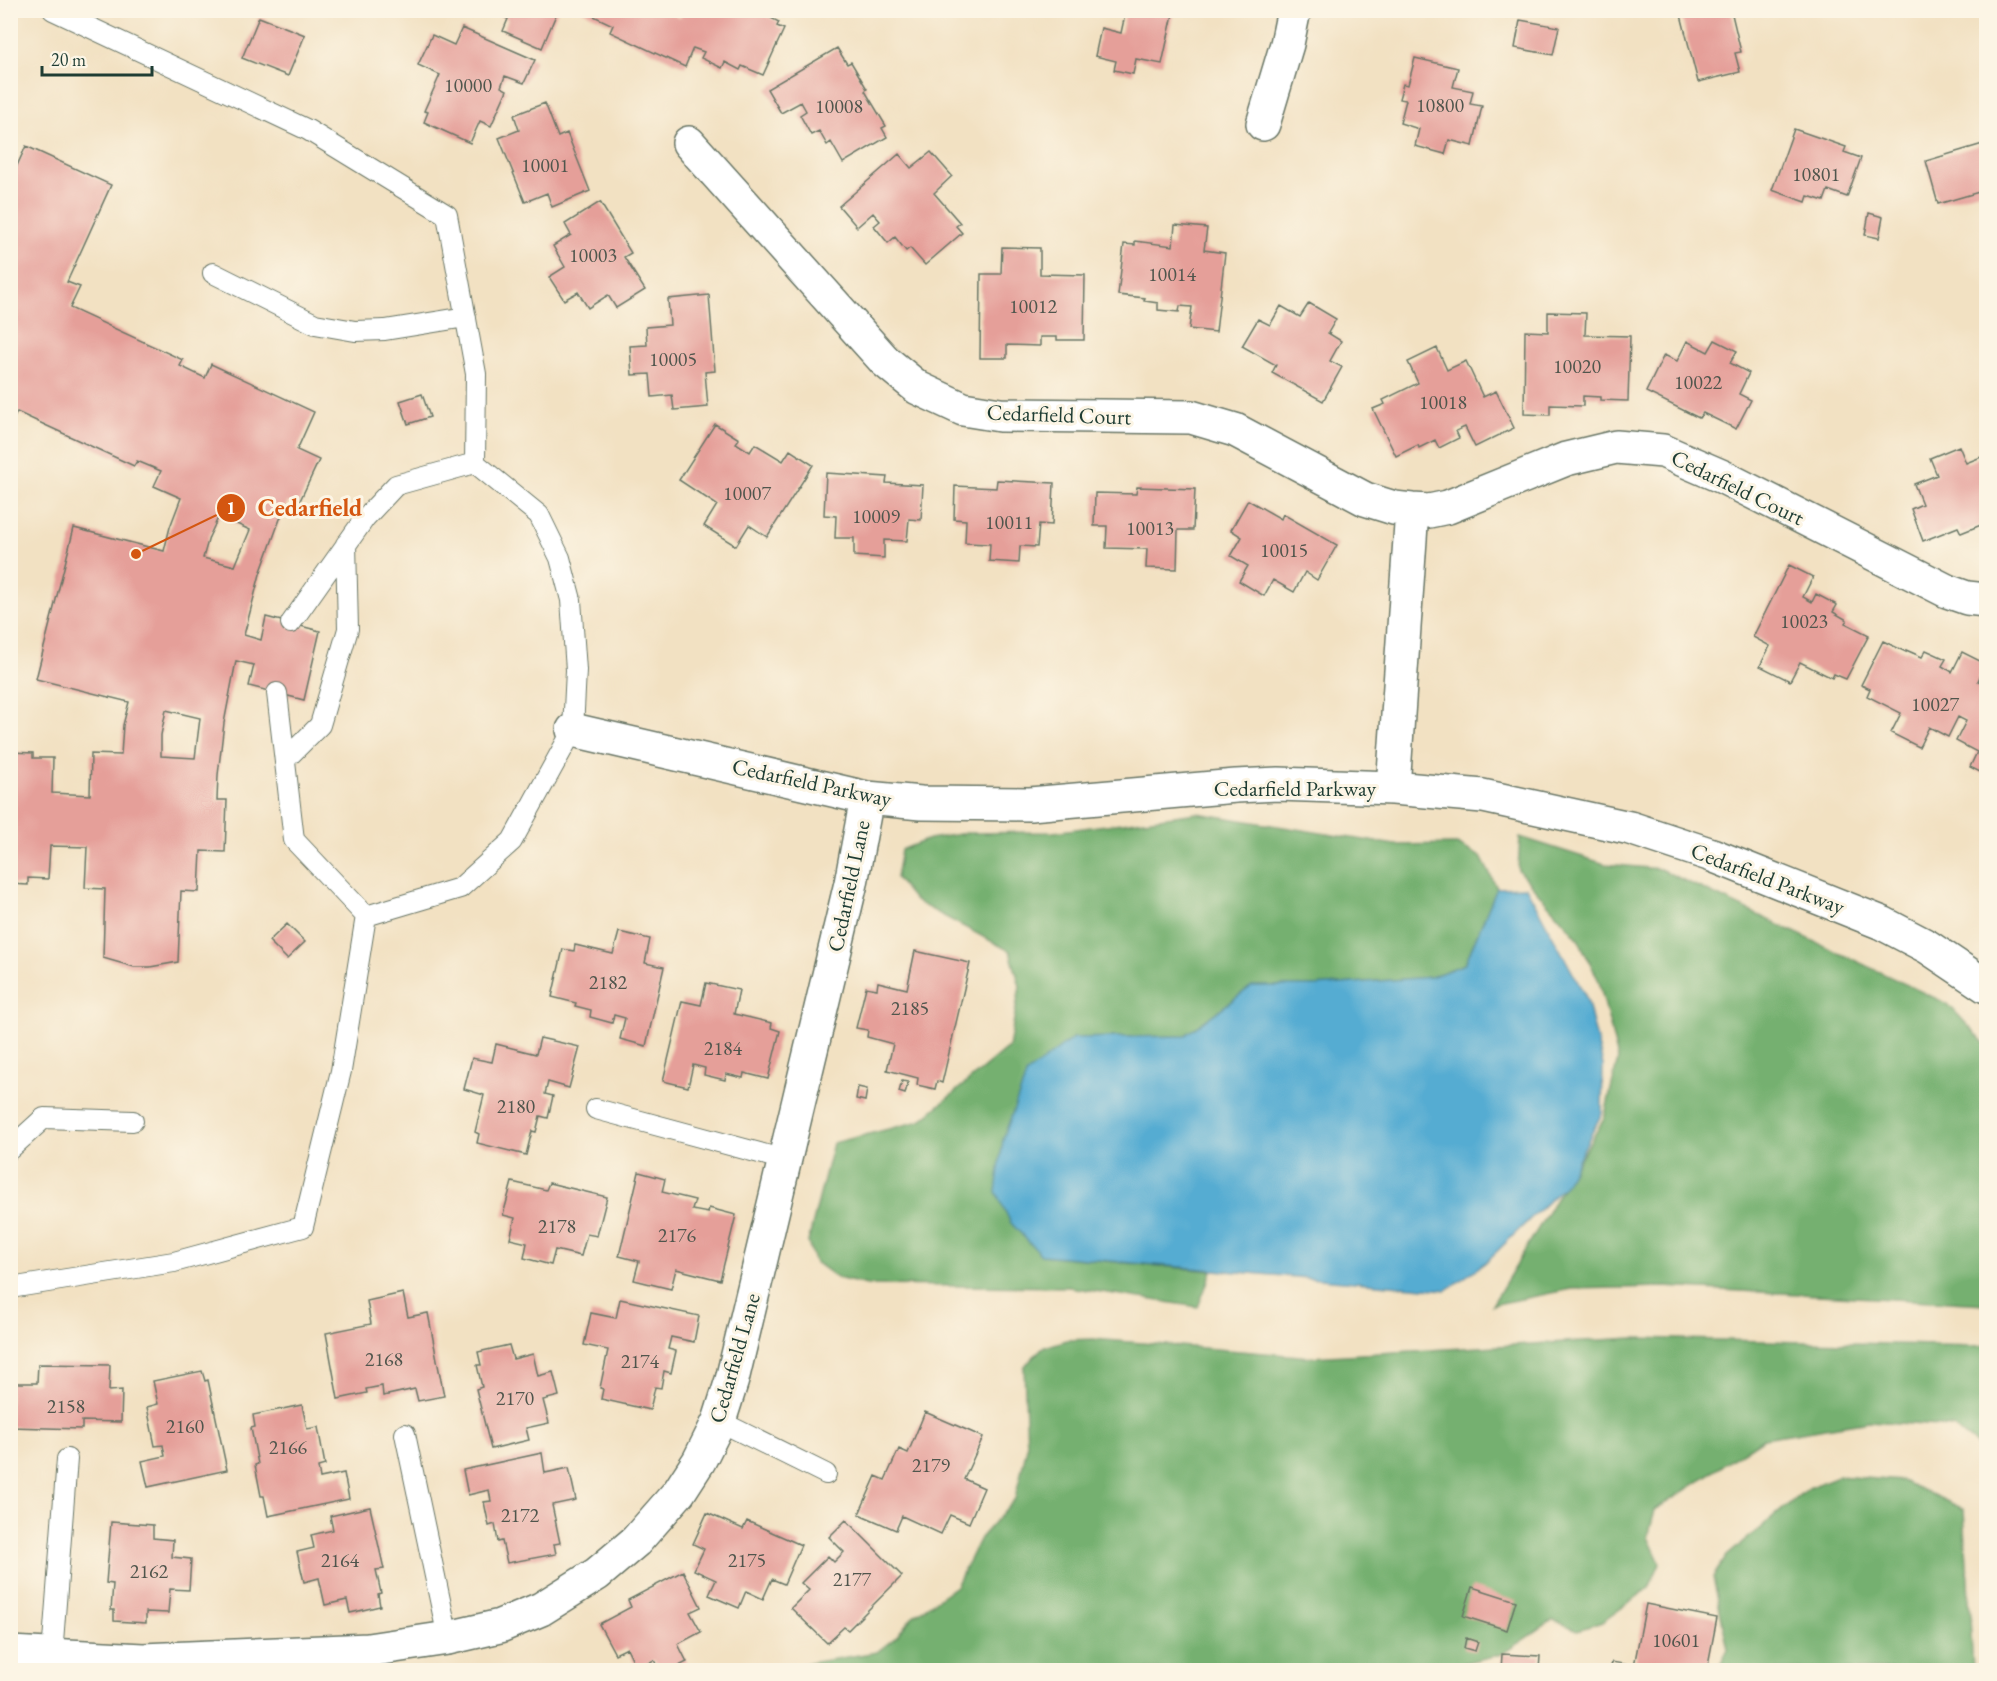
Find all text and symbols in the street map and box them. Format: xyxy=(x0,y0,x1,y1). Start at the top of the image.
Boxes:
scale bar xyxy=(42,39,152,77)
text: 20 m xyxy=(51,48,86,71)
house number: 10000 xyxy=(444,72,492,98)
house number: 10800 xyxy=(1416,92,1464,118)
house number: 10008 xyxy=(815,93,863,119)
house number: 10001 xyxy=(521,152,569,178)
house number: 10801 xyxy=(1792,161,1840,187)
house number: 10003 xyxy=(569,242,617,268)
house number: 10014 xyxy=(1148,261,1196,287)
house number: 10012 xyxy=(1009,293,1057,319)
house number: 10005 xyxy=(649,346,697,372)
house number: 10020 xyxy=(1553,353,1601,379)
house number: 10022 xyxy=(1674,369,1722,395)
house number: 10018 xyxy=(1419,389,1467,415)
street label: Cedarfield Court xyxy=(986,397,1132,432)
street label: Cedarfield Court xyxy=(1667,443,1809,532)
house number: 10007 xyxy=(723,480,771,506)
callout: Cedarfield xyxy=(216,487,375,529)
text: Cedarfield xyxy=(258,492,363,523)
text: 1 xyxy=(226,496,236,519)
house number: 10009 xyxy=(852,503,900,529)
house number: 10011 xyxy=(985,509,1033,535)
house number: 10013 xyxy=(1126,515,1174,541)
house number: 10015 xyxy=(1260,537,1308,563)
house number: 10023 xyxy=(1780,608,1828,634)
house number: 10027 xyxy=(1911,691,1959,717)
street label: Cedarfield Parkway xyxy=(729,751,895,814)
street label: Cedarfield Parkway xyxy=(1214,774,1377,803)
street label: Cedarfield Lane xyxy=(820,817,877,955)
street label: Cedarfield Parkway xyxy=(1687,836,1849,921)
house number: 2182 xyxy=(589,969,628,995)
house number: 2185 xyxy=(891,995,929,1021)
house number: 2184 xyxy=(704,1035,743,1061)
house number: 2180 xyxy=(497,1093,536,1119)
house number: 2178 xyxy=(538,1213,576,1239)
house number: 2176 xyxy=(658,1222,697,1248)
street label: Cedarfield Lane xyxy=(702,1289,767,1426)
house number: 2168 xyxy=(365,1346,403,1372)
house number: 2174 xyxy=(621,1348,660,1374)
house number: 2170 xyxy=(496,1385,535,1411)
house number: 2158 xyxy=(47,1393,85,1419)
house number: 2160 xyxy=(166,1413,205,1439)
house number: 2166 xyxy=(269,1434,308,1460)
house number: 2179 xyxy=(912,1452,951,1478)
house number: 2172 xyxy=(501,1502,540,1528)
house number: 2164 xyxy=(321,1547,360,1573)
house number: 2175 xyxy=(728,1547,766,1573)
house number: 2162 xyxy=(130,1558,169,1584)
house number: 2177 xyxy=(833,1566,872,1592)
house number: 10601 xyxy=(1652,1627,1700,1653)

